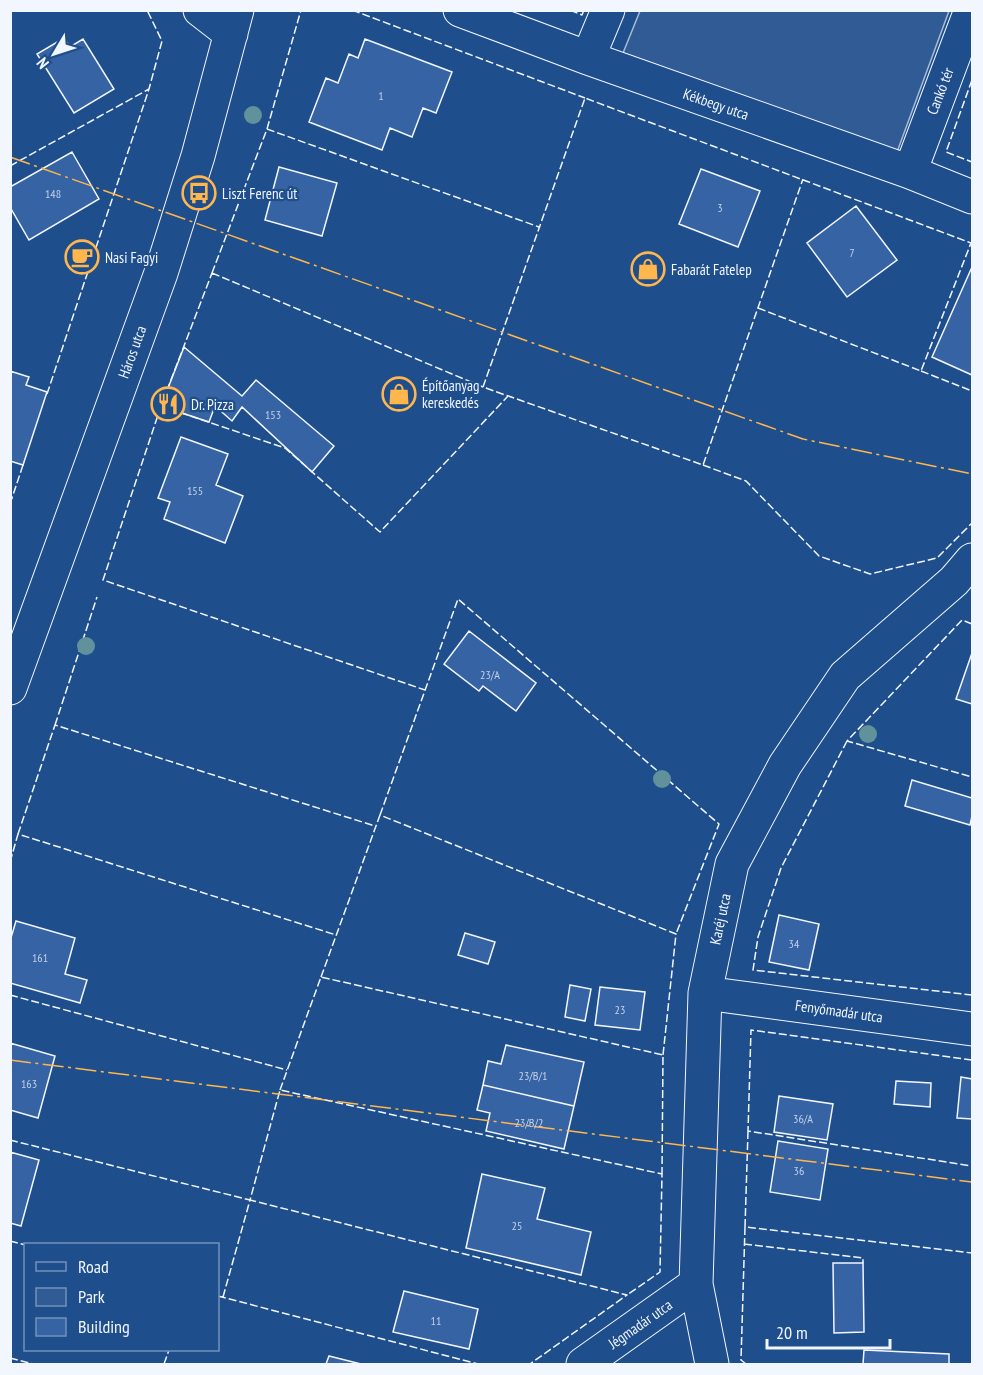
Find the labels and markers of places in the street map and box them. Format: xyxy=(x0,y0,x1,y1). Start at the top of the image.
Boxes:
bus stop icon: Liszt Ferenc út xyxy=(181,175,217,211)
place label: Liszt Ferenc út xyxy=(222,184,297,203)
cafe icon: Nasi Fagyi xyxy=(64,239,100,275)
place label: Nasi Fagyi xyxy=(105,248,158,267)
shop icon: Fabarát Fatelep xyxy=(630,251,666,287)
place label: Fabarát Fatelep xyxy=(671,260,752,279)
shop icon: Építőanyag kereskedés xyxy=(381,376,417,412)
place label: Építőanyag kereskedés xyxy=(422,376,479,412)
restaurant icon: Dr. Pizza xyxy=(150,386,186,422)
place label: Dr. Pizza xyxy=(191,395,234,414)

